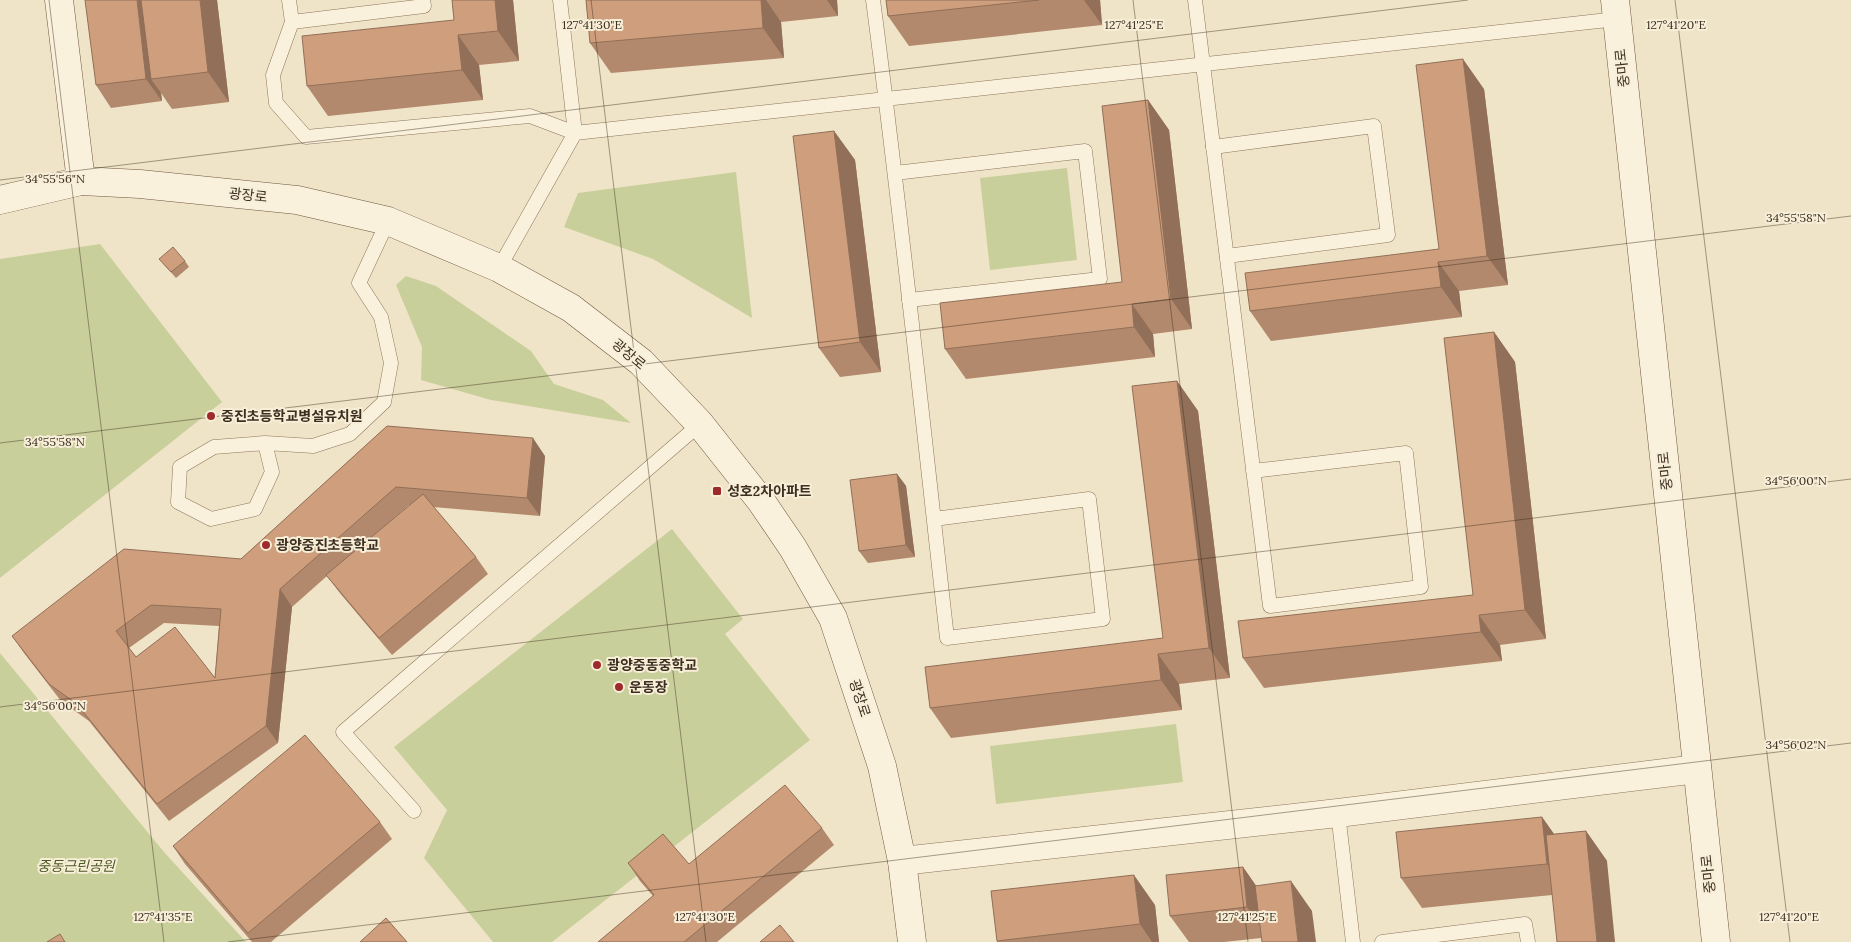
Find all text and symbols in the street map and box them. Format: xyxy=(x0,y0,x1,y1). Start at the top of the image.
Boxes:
text: 127°41'30"E xyxy=(562,17,622,32)
text: 127°41'25"E xyxy=(1105,17,1163,32)
text: 127°41'20"E xyxy=(1646,17,1706,32)
street label: 중마로 xyxy=(1611,48,1633,88)
text: 34°55'56"N xyxy=(25,171,85,186)
street label: 광장로 xyxy=(228,184,268,206)
text: 34°55'58"N xyxy=(1766,210,1826,225)
street label: 광장로 xyxy=(608,335,650,373)
place label: 중진초등학교병설유치원 xyxy=(221,407,363,425)
marker: 중진초등학교병설유치원 xyxy=(205,410,217,422)
text: 34°55'58"N xyxy=(25,434,85,449)
street label: 중마로 xyxy=(1654,451,1676,491)
text: 34°56'00"N xyxy=(1765,473,1827,488)
place label: 성호2차아파트 xyxy=(727,482,812,500)
marker: 성호2차아파트 xyxy=(711,485,723,497)
place label: 광양중진초등학교 xyxy=(276,536,379,554)
marker: 광양중진초등학교 xyxy=(260,539,272,551)
place label: 광양중동중학교 xyxy=(607,656,697,674)
marker: 광양중동중학교 xyxy=(591,659,603,671)
street label: 광장로 xyxy=(845,677,875,719)
place label: 운동장 xyxy=(629,678,668,696)
marker: 운동장 xyxy=(613,681,625,693)
text: 34°56'00"N xyxy=(24,698,86,713)
text: 34°56'02"N xyxy=(1766,737,1826,752)
street label: 중마로 xyxy=(1697,854,1719,894)
park label: 중동근린공원 xyxy=(37,857,116,875)
text: 127°41'35"E xyxy=(133,909,193,924)
text: 127°41'30"E xyxy=(675,909,735,924)
text: 127°41'25"E xyxy=(1218,909,1276,924)
text: 127°41'20"E xyxy=(1759,909,1819,924)

